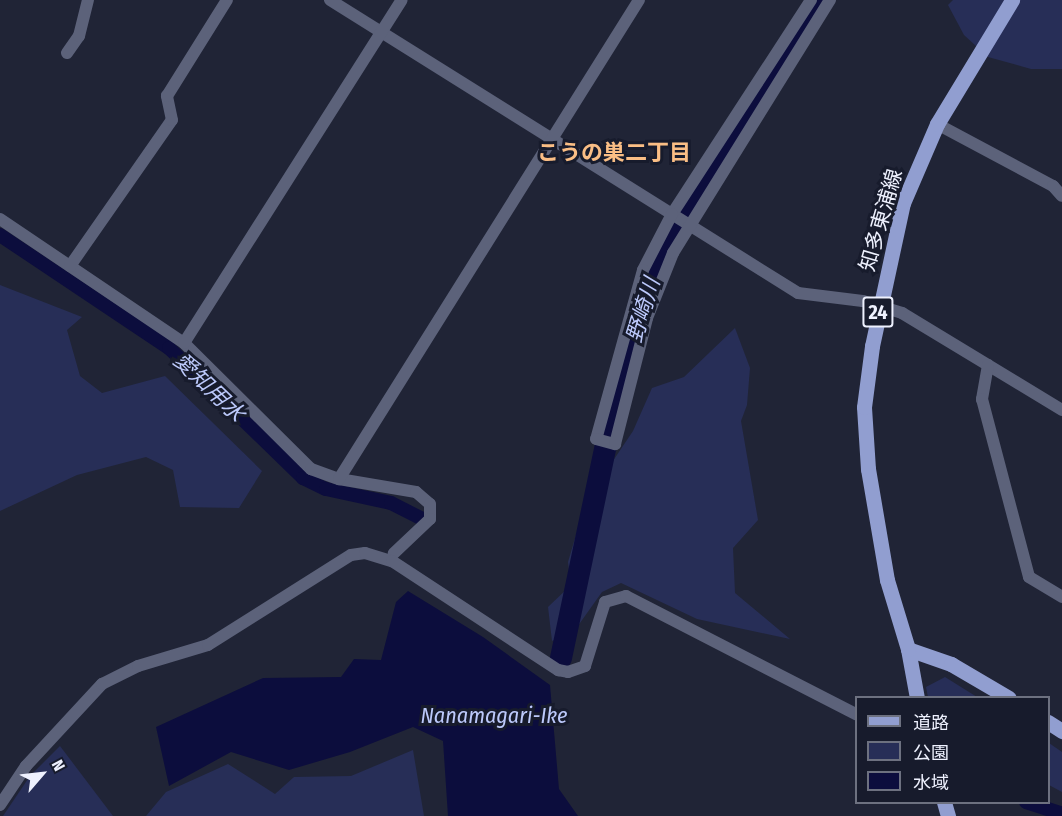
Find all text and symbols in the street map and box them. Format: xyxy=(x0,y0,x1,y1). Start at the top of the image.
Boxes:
district label: こうの巣二丁目 xyxy=(537,140,691,166)
street label: 知多東浦線 xyxy=(854,166,908,274)
water label: 野崎川 xyxy=(621,275,665,345)
road number: 24 xyxy=(862,295,894,329)
water label: 愛知用水 xyxy=(168,347,250,427)
legend xyxy=(855,696,1050,804)
water label: Nanamagari-Ike xyxy=(420,703,568,729)
text: 道路 xyxy=(913,712,949,734)
text: 公園 xyxy=(913,742,949,764)
north arrow xyxy=(12,744,72,804)
text: N xyxy=(48,757,69,774)
text: 水域 xyxy=(913,772,949,794)

